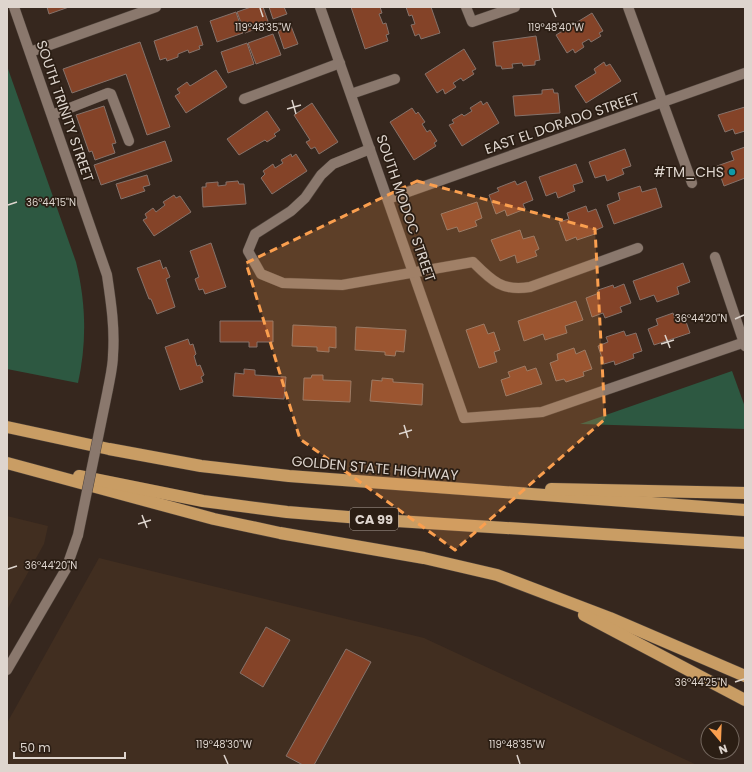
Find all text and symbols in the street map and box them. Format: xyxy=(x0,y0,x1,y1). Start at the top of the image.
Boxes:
text: 119°48'35"W xyxy=(235,20,291,35)
text: 119°48'40"W xyxy=(528,20,584,35)
street label: SOUTH TRINITY STREET xyxy=(31,38,99,185)
street label: EAST EL DORADO STREET xyxy=(482,87,643,159)
street label: SOUTH MODOC STREET xyxy=(371,132,441,285)
place label: #TM_CHS xyxy=(654,162,724,182)
marker: #TM_CHS xyxy=(727,167,737,177)
text: 36°44'15"N xyxy=(26,195,76,210)
text: 36°44'20"N xyxy=(675,311,727,326)
street label: GOLDEN STATE HIGHWAY xyxy=(291,451,459,485)
road number: CA 99 xyxy=(350,508,398,530)
text: 36°44'20"N xyxy=(25,558,77,573)
text: 36°44'25"N xyxy=(675,675,727,690)
north arrow xyxy=(700,720,740,760)
scale bar xyxy=(14,734,125,760)
text: 119°48'30"W xyxy=(196,737,252,752)
text: 119°48'35"W xyxy=(489,737,545,752)
text: 50 m xyxy=(20,739,51,756)
text: N xyxy=(717,741,730,758)

